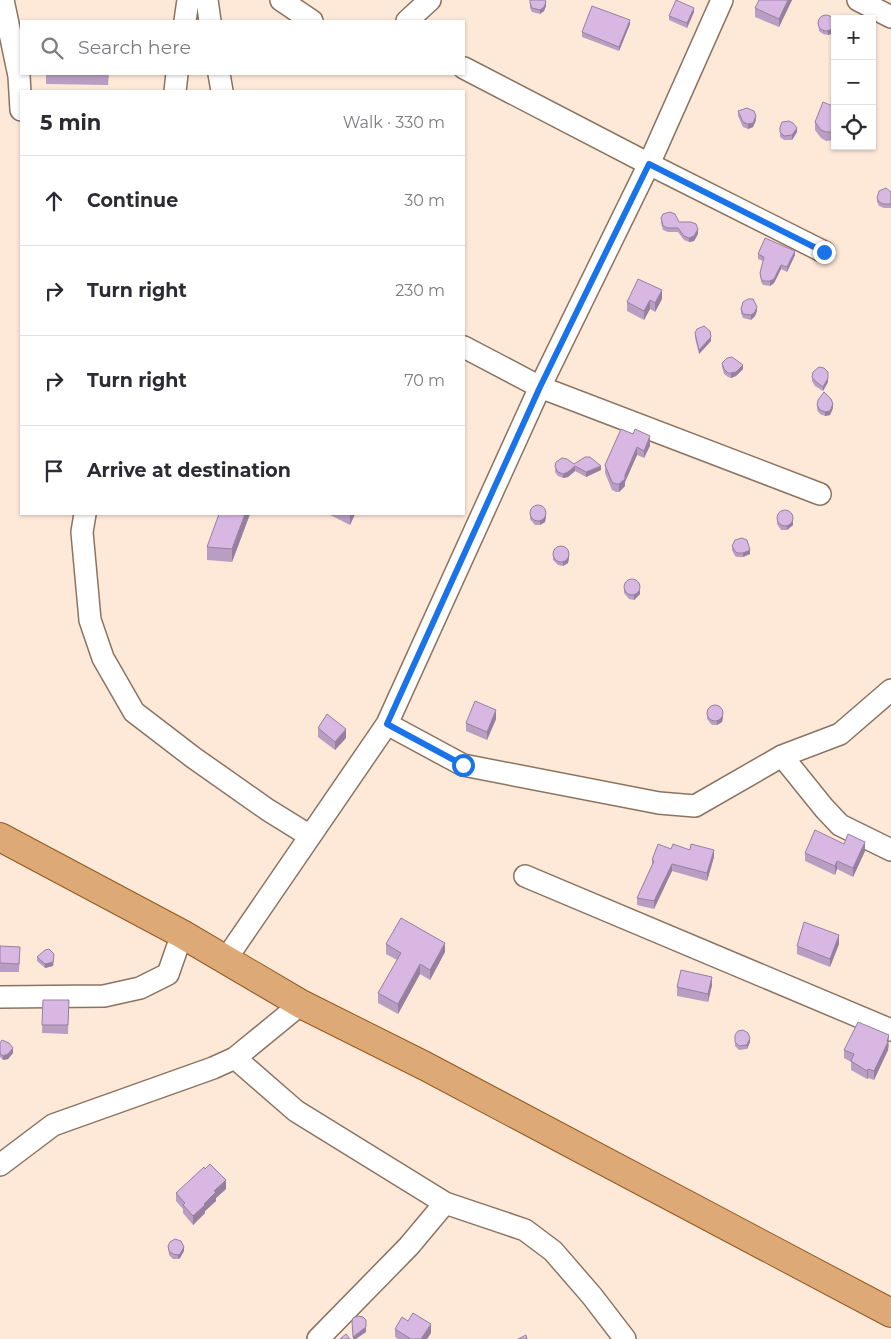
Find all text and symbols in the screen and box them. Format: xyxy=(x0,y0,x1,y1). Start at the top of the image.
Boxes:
map controls xyxy=(831,15,876,150)
button: + xyxy=(831,15,876,60)
search box xyxy=(20,20,465,75)
icon: search xyxy=(38,34,66,62)
text: Search here xyxy=(78,36,191,59)
button: − xyxy=(831,60,876,105)
button: locate xyxy=(831,105,876,150)
text: 5 min xyxy=(40,110,101,135)
text: Walk · 330 m xyxy=(343,113,445,132)
icon: ahead xyxy=(40,187,68,215)
text: Continue xyxy=(87,189,178,212)
text: 30 m xyxy=(404,191,445,210)
route end xyxy=(813,241,836,264)
icon: right xyxy=(40,277,68,305)
text: Turn right xyxy=(87,279,187,302)
text: 230 m xyxy=(395,281,445,300)
icon: right xyxy=(40,367,68,395)
text: Turn right xyxy=(87,369,187,392)
text: 70 m xyxy=(404,371,445,390)
icon: arrive xyxy=(40,457,68,485)
text: Arrive at destination xyxy=(87,459,291,482)
route start xyxy=(452,754,475,777)

